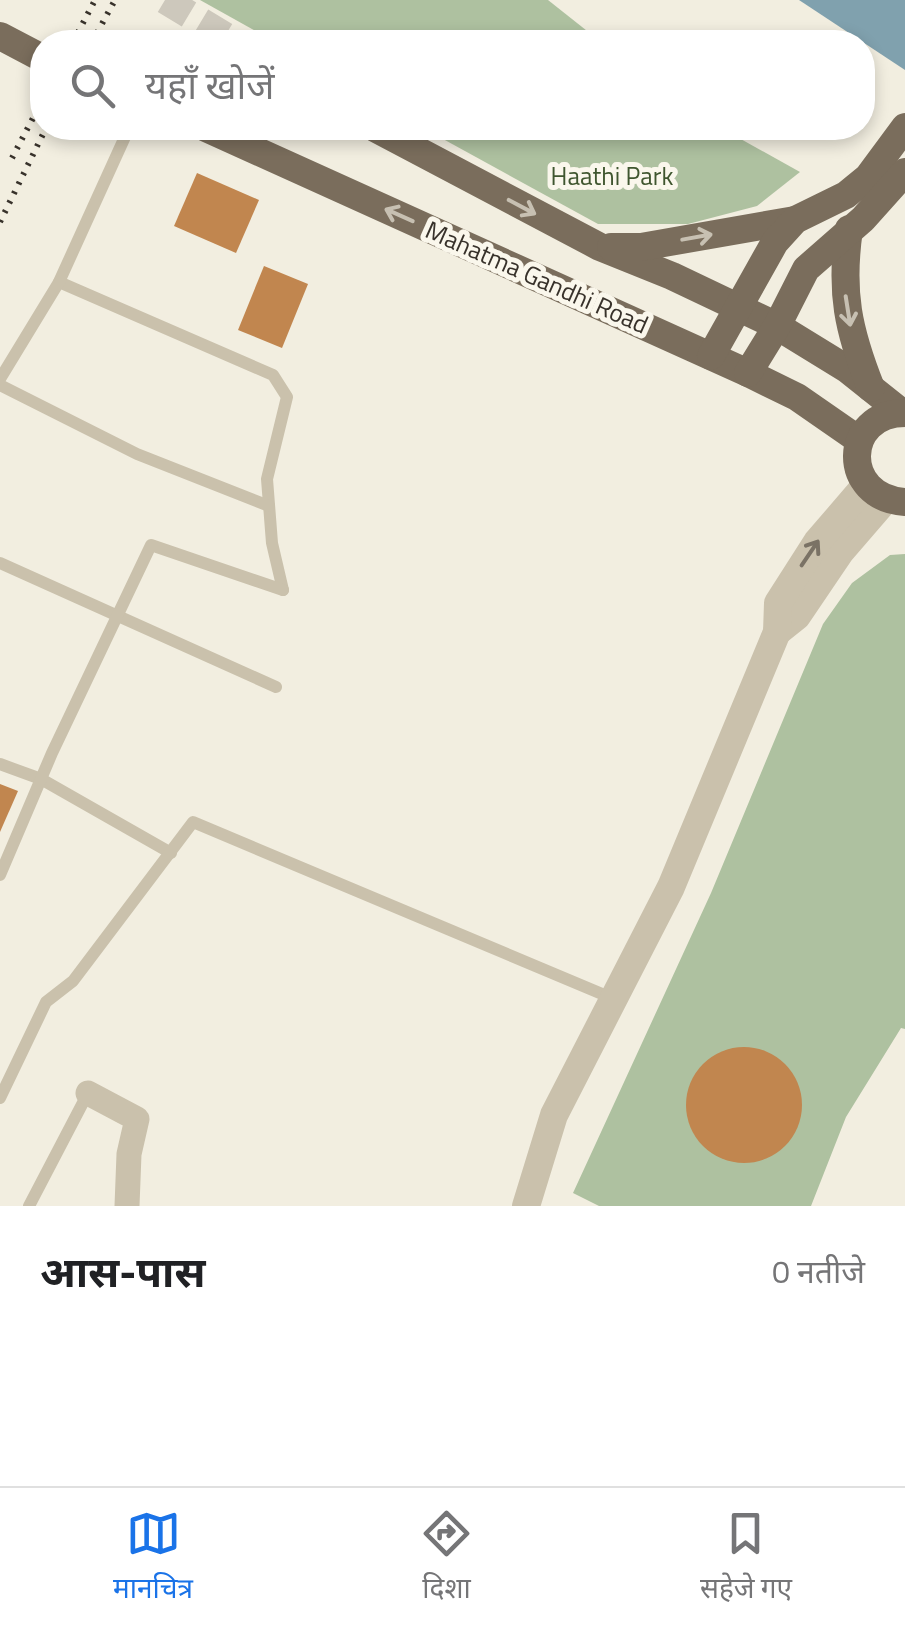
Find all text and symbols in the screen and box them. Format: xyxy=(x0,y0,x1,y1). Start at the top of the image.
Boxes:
search box xyxy=(30,30,875,140)
text: यहाँ खोजें xyxy=(145,56,275,114)
icon: search xyxy=(65,58,120,113)
park label: Haathi Park xyxy=(551,157,673,195)
one-way arrow xyxy=(507,198,537,217)
one-way arrow xyxy=(384,205,415,223)
street label: Mahatma Gandhi Road xyxy=(420,211,654,343)
one-way arrow xyxy=(680,227,712,246)
one-way arrow xyxy=(839,294,857,327)
one-way arrow xyxy=(800,540,821,568)
text: आस-पास xyxy=(40,1239,205,1303)
text: 0 नतीजे xyxy=(772,1247,865,1295)
tab: मानचित्र xyxy=(113,1506,193,1609)
tab: दिशा xyxy=(419,1506,474,1609)
tab: सहेजे गए xyxy=(700,1506,792,1609)

